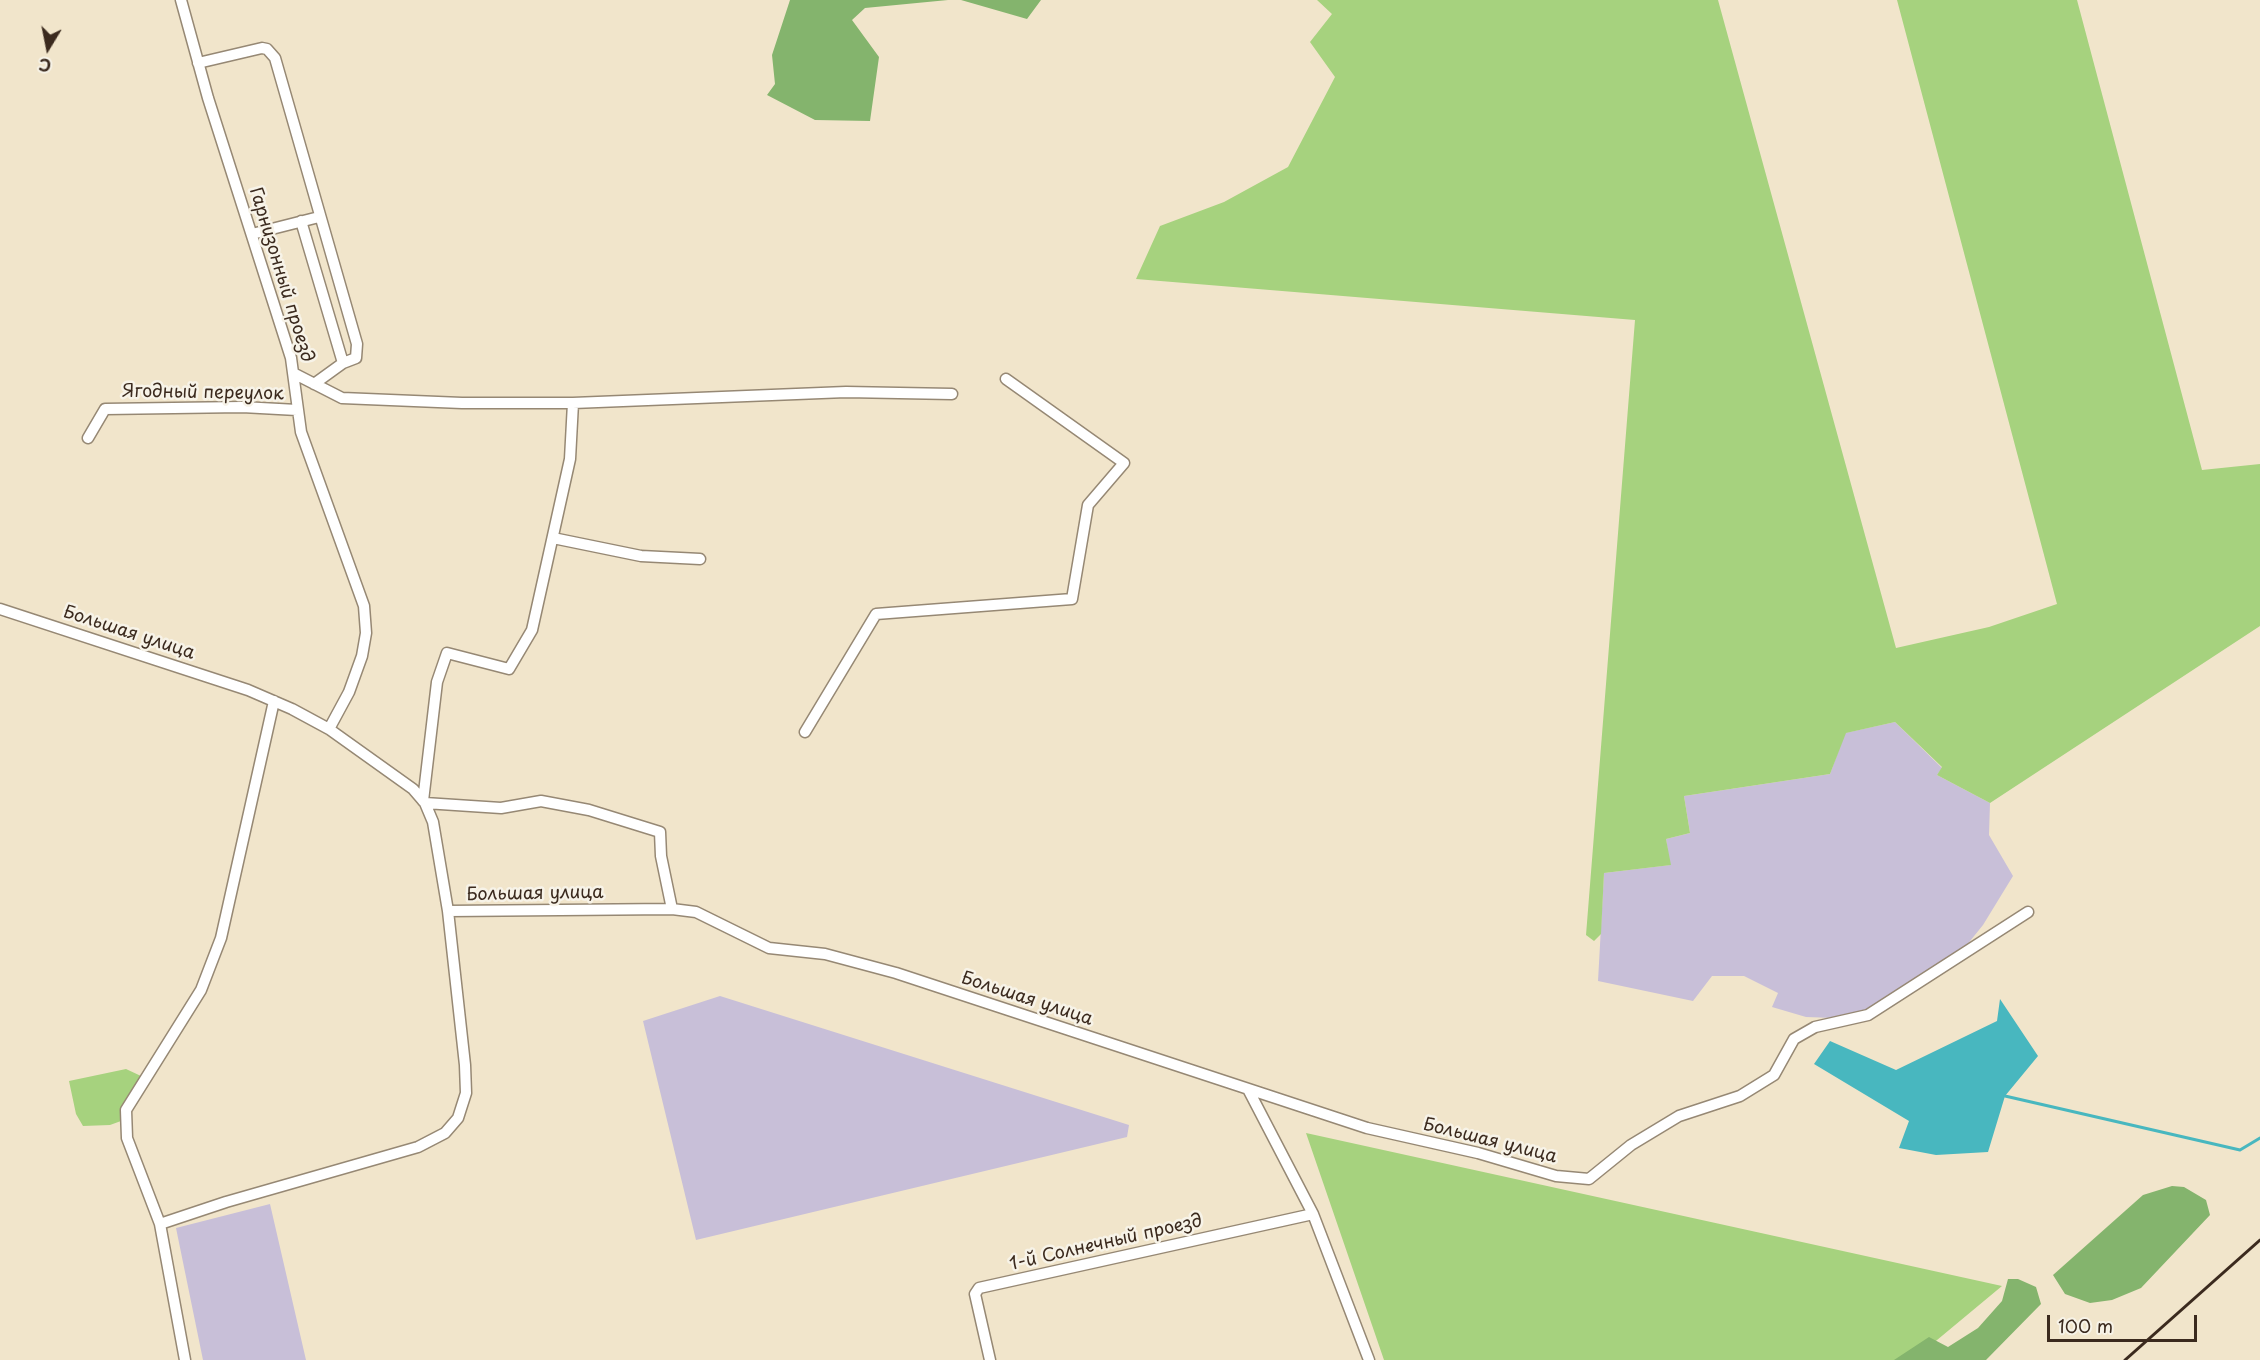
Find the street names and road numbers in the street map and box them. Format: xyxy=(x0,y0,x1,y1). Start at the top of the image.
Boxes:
street label: Гарнизонный проезд xyxy=(244,185,318,365)
street label: Ягодный переулок xyxy=(122,381,284,405)
street label: Большая улица xyxy=(61,602,197,664)
street label: Большая улица xyxy=(466,882,604,906)
street label: Большая улица xyxy=(959,968,1095,1030)
street label: Большая улица xyxy=(1421,1114,1559,1168)
street label: 1-й Солнечный проезд xyxy=(1007,1210,1205,1276)

